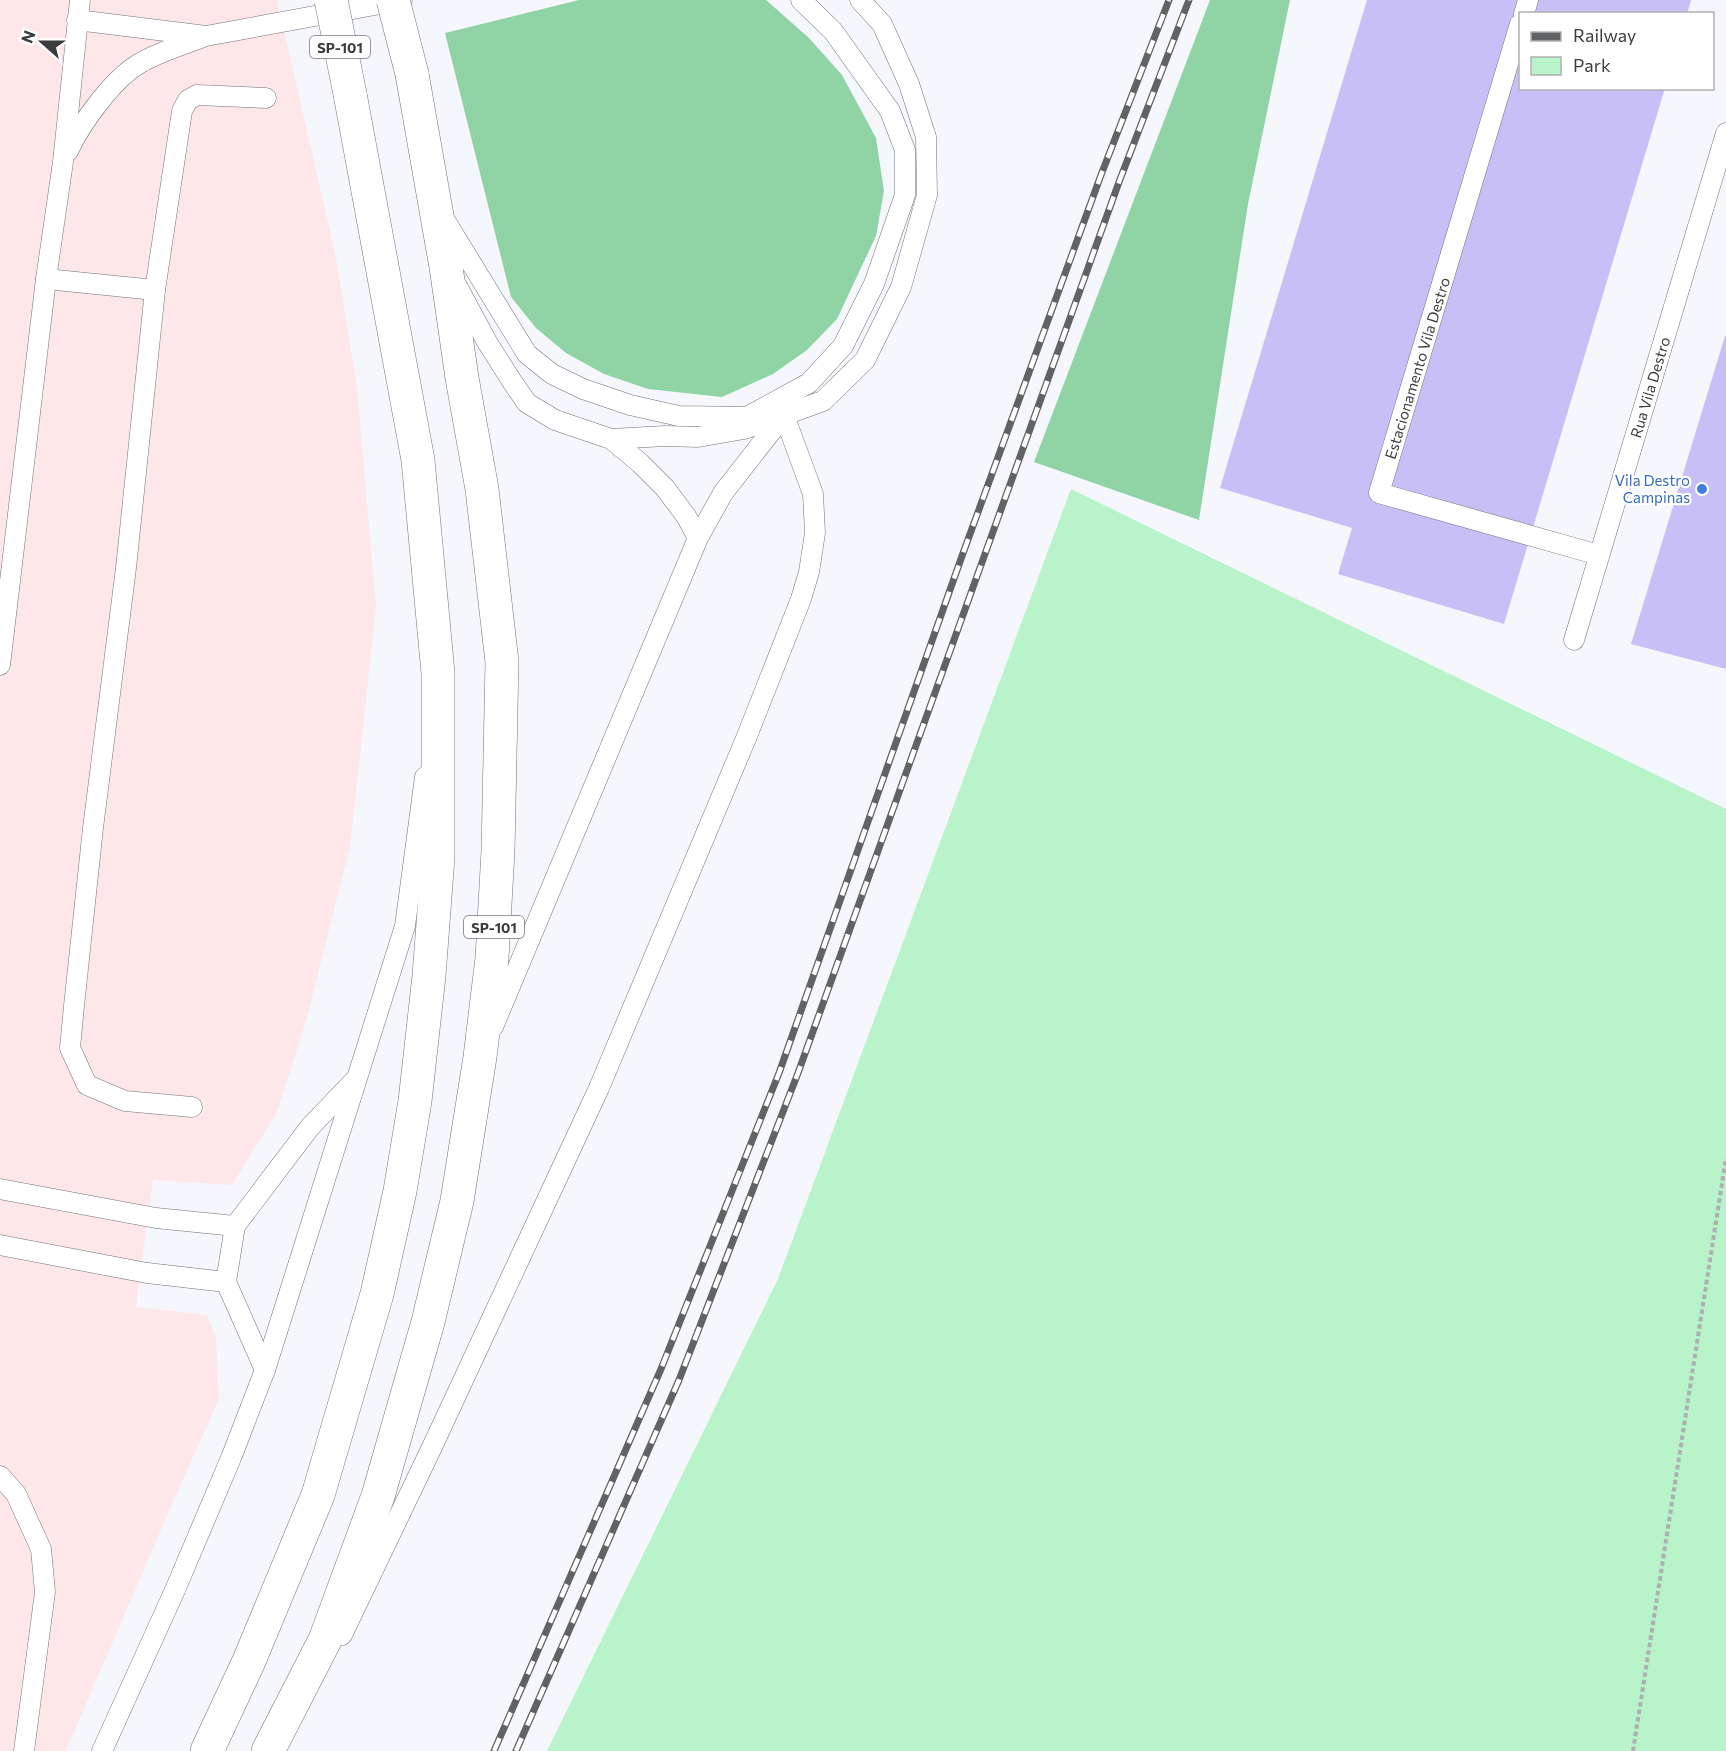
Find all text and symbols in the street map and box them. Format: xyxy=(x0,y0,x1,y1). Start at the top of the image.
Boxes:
north arrow xyxy=(12,12,72,72)
legend xyxy=(1519,12,1714,90)
text: Railway xyxy=(1573,24,1636,46)
text: N xyxy=(17,27,39,45)
road number: SP-101 xyxy=(310,36,370,58)
text: Park xyxy=(1573,54,1611,76)
street label: Estacionamento Vila Destro xyxy=(1381,275,1453,461)
street label: Rua Vila Destro xyxy=(1626,334,1673,440)
place label: Vila Destro Campinas xyxy=(1615,471,1690,506)
marker: Vila Destro Campinas xyxy=(1695,482,1709,496)
road number: SP-101 xyxy=(464,916,524,938)

